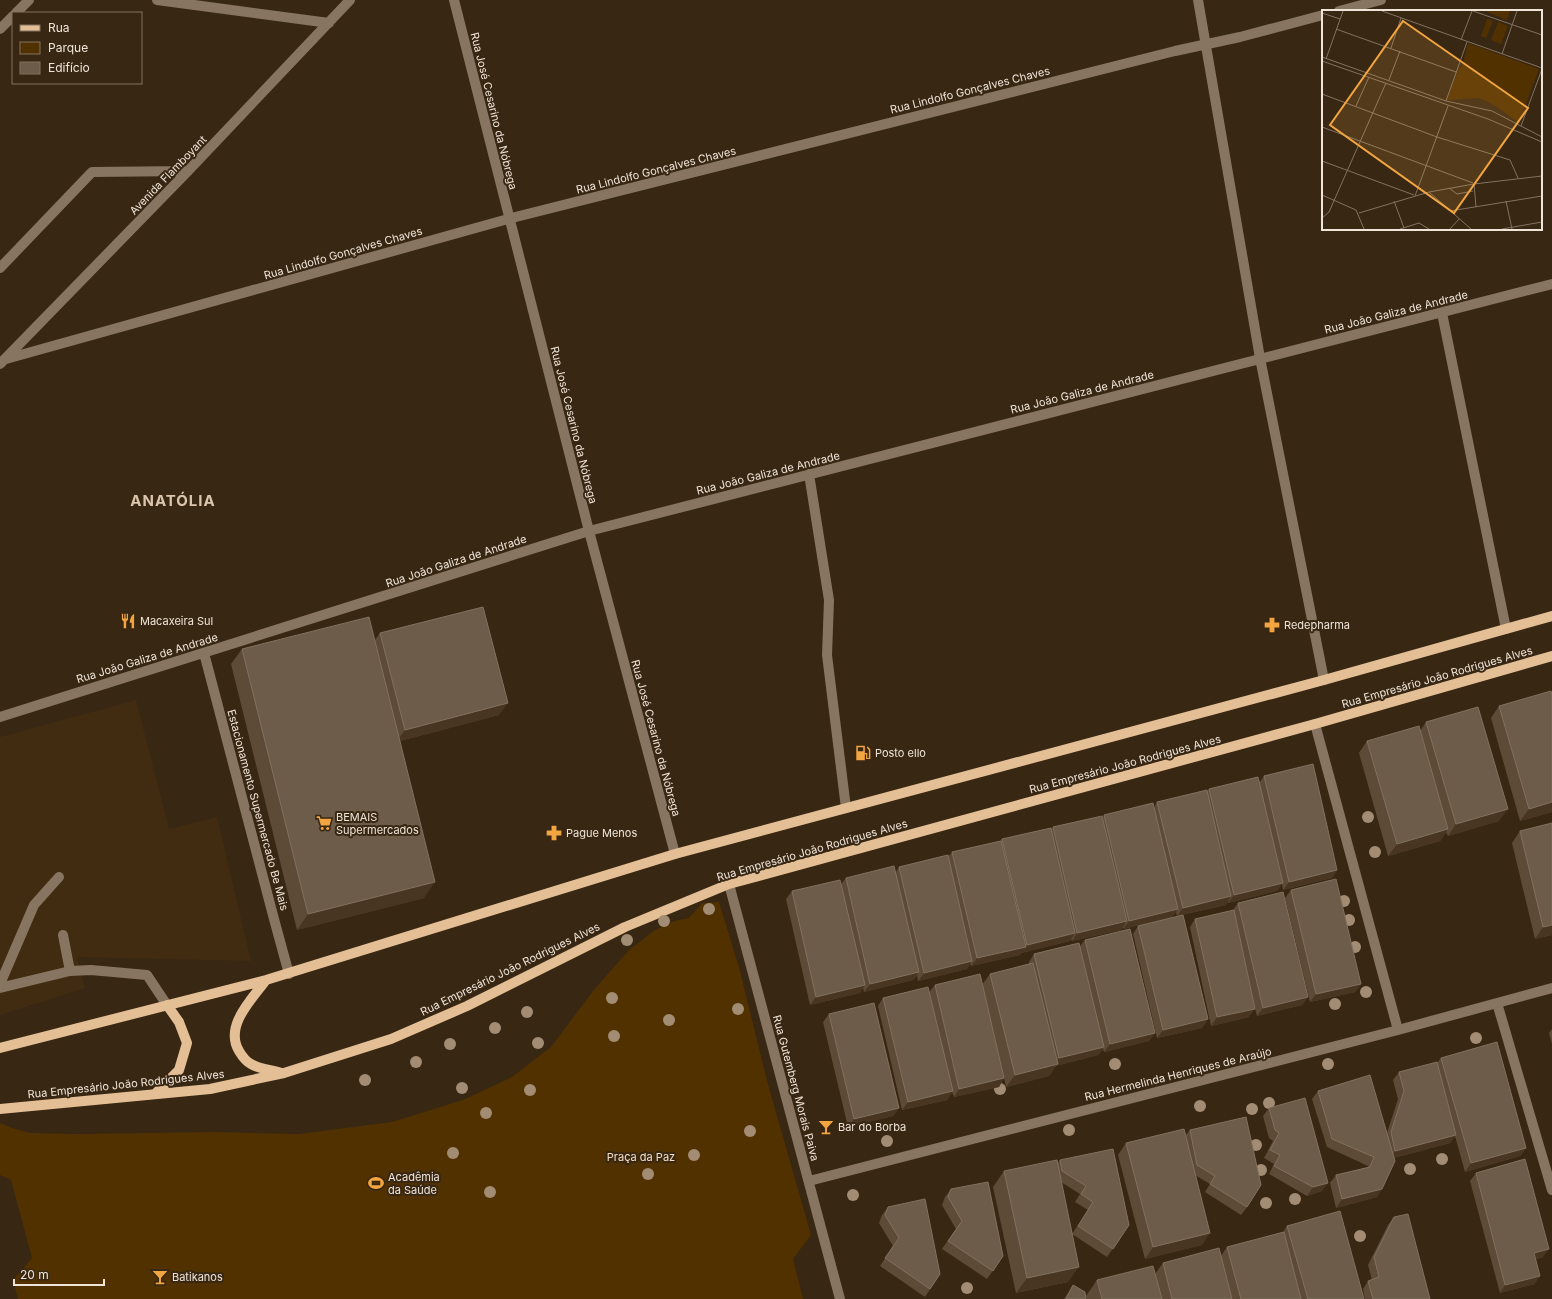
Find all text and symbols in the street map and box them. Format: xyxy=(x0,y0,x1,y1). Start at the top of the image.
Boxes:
inset map xyxy=(1322,10,1542,230)
legend xyxy=(12,12,142,84)
text: Rua xyxy=(48,20,70,35)
street label: Rua José Cesarino da Nóbrega xyxy=(468,31,520,191)
text: Parque xyxy=(48,40,88,55)
text: Edifício xyxy=(48,60,90,75)
street label: Rua Lindolfo Gonçalves Chaves xyxy=(889,63,1052,117)
street label: Avenida Flamboyant xyxy=(127,132,210,218)
street label: Rua Lindolfo Gonçalves Chaves xyxy=(575,143,738,197)
street label: Rua Lindolfo Gonçalves Chaves xyxy=(262,224,424,282)
street label: Rua João Galiza de Andrade xyxy=(1323,287,1469,337)
street label: Rua José Cesarino da Nóbrega xyxy=(548,345,600,505)
street label: Rua João Galiza de Andrade xyxy=(1009,367,1155,417)
street label: Rua João Galiza de Andrade xyxy=(695,448,841,498)
district label: ANATÓLIA xyxy=(130,491,216,510)
street label: Rua João Galiza de Andrade xyxy=(384,532,528,590)
restaurant icon: Macaxeira Sul xyxy=(119,612,137,630)
place label: Macaxeira Sul xyxy=(140,614,213,628)
pharmacy icon: Redepharma xyxy=(1263,616,1281,634)
place label: Redepharma xyxy=(1284,618,1350,632)
street label: Rua João Galiza de Andrade xyxy=(75,630,219,686)
street label: Rua Empresário João Rodrigues Alves xyxy=(1340,643,1534,711)
street label: Rua José Cesarino da Nóbrega xyxy=(628,658,684,818)
street label: Estacionamento Supermercado Be Mais xyxy=(224,708,292,912)
street label: Rua Empresário João Rodrigues Alves xyxy=(1028,732,1223,796)
fuel station icon: Posto ello xyxy=(854,744,872,762)
place label: Posto ello xyxy=(875,746,926,760)
place label: BEMAIS Supermercados xyxy=(336,810,419,837)
supermarket icon: BEMAIS Supermercados xyxy=(315,814,333,832)
street label: Rua Empresário João Rodrigues Alves xyxy=(715,816,909,884)
pharmacy icon: Pague Menos xyxy=(545,824,563,842)
place label: Pague Menos xyxy=(566,826,637,840)
street label: Rua Empresário João Rodrigues Alves xyxy=(418,919,602,1019)
street label: Rua Gutemberg Morais Paiva xyxy=(770,1013,822,1163)
street label: Rua Hermelinda Henriques de Araújo xyxy=(1083,1044,1273,1104)
street label: Rua Empresário João Rodrigues Alves xyxy=(27,1067,225,1101)
bar icon: Bar do Borba xyxy=(817,1118,835,1136)
place label: Bar do Borba xyxy=(838,1120,906,1134)
park label: Praça da Paz xyxy=(607,1150,675,1164)
place label: Acadêmia da Saúde xyxy=(388,1170,440,1197)
sports icon: Acadêmia da Saúde xyxy=(367,1174,385,1192)
scale bar xyxy=(14,1261,104,1287)
text: 20 m xyxy=(20,1267,49,1282)
bar icon: Batikanos xyxy=(151,1268,169,1286)
place label: Batikanos xyxy=(172,1270,223,1284)

